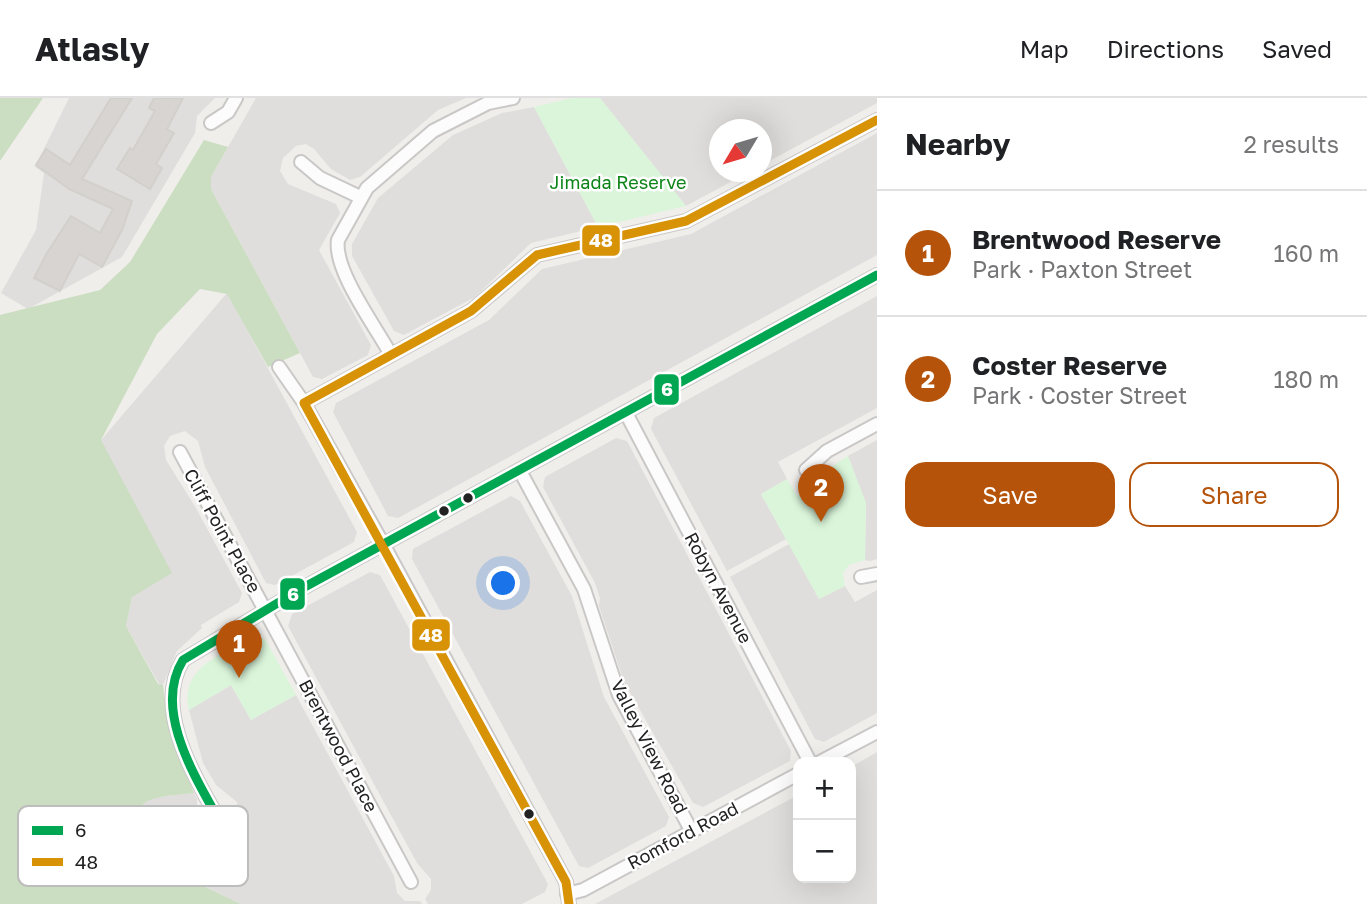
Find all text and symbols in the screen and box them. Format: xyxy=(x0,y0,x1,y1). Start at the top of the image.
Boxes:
text: Atlasly xyxy=(35,29,150,68)
text: Map xyxy=(1020,34,1069,63)
text: Directions xyxy=(1107,34,1224,63)
text: Saved xyxy=(1262,34,1332,63)
north arrow xyxy=(709,119,772,182)
text: Nearby xyxy=(905,126,1010,162)
text: 2 results xyxy=(1243,130,1339,158)
park label: Jimada Reserve xyxy=(550,171,686,193)
line badge: 48 xyxy=(581,224,621,257)
text: Brentwood Reserve xyxy=(972,224,1221,255)
text: 48 xyxy=(589,228,613,251)
text: 1 xyxy=(922,239,934,267)
text: 160 m xyxy=(1274,239,1339,267)
text: Park · Paxton Street xyxy=(972,255,1192,283)
text: Coster Reserve xyxy=(972,350,1167,381)
text: 2 xyxy=(921,365,935,393)
text: 180 m xyxy=(1273,365,1339,393)
line badge: 6 xyxy=(653,373,680,406)
text: 6 xyxy=(661,377,673,400)
text: Park · Coster Street xyxy=(972,381,1187,409)
button: Save xyxy=(905,462,1115,527)
button: Share xyxy=(1129,462,1339,527)
pin: 2 xyxy=(798,464,844,522)
street label: Cliff Point Place xyxy=(180,465,266,596)
unlabelled marker xyxy=(461,491,475,505)
unlabelled marker xyxy=(437,504,451,518)
street label: Robyn Avenue xyxy=(680,528,757,647)
your location xyxy=(486,566,520,600)
line badge: 6 xyxy=(279,577,306,611)
text: 6 xyxy=(287,582,299,605)
line badge: 48 xyxy=(411,618,451,652)
pin: 1 xyxy=(216,620,262,678)
text: 48 xyxy=(419,623,443,646)
street label: Brentwood Place xyxy=(295,675,383,816)
street label: Valley View Road xyxy=(607,676,693,817)
map controls xyxy=(793,757,856,883)
button: + xyxy=(793,757,856,820)
street label: Romford Road xyxy=(623,797,742,874)
legend xyxy=(18,806,248,886)
unlabelled marker xyxy=(522,807,536,821)
text: 6 xyxy=(75,818,87,841)
button: − xyxy=(793,820,856,883)
text: 48 xyxy=(75,850,98,873)

